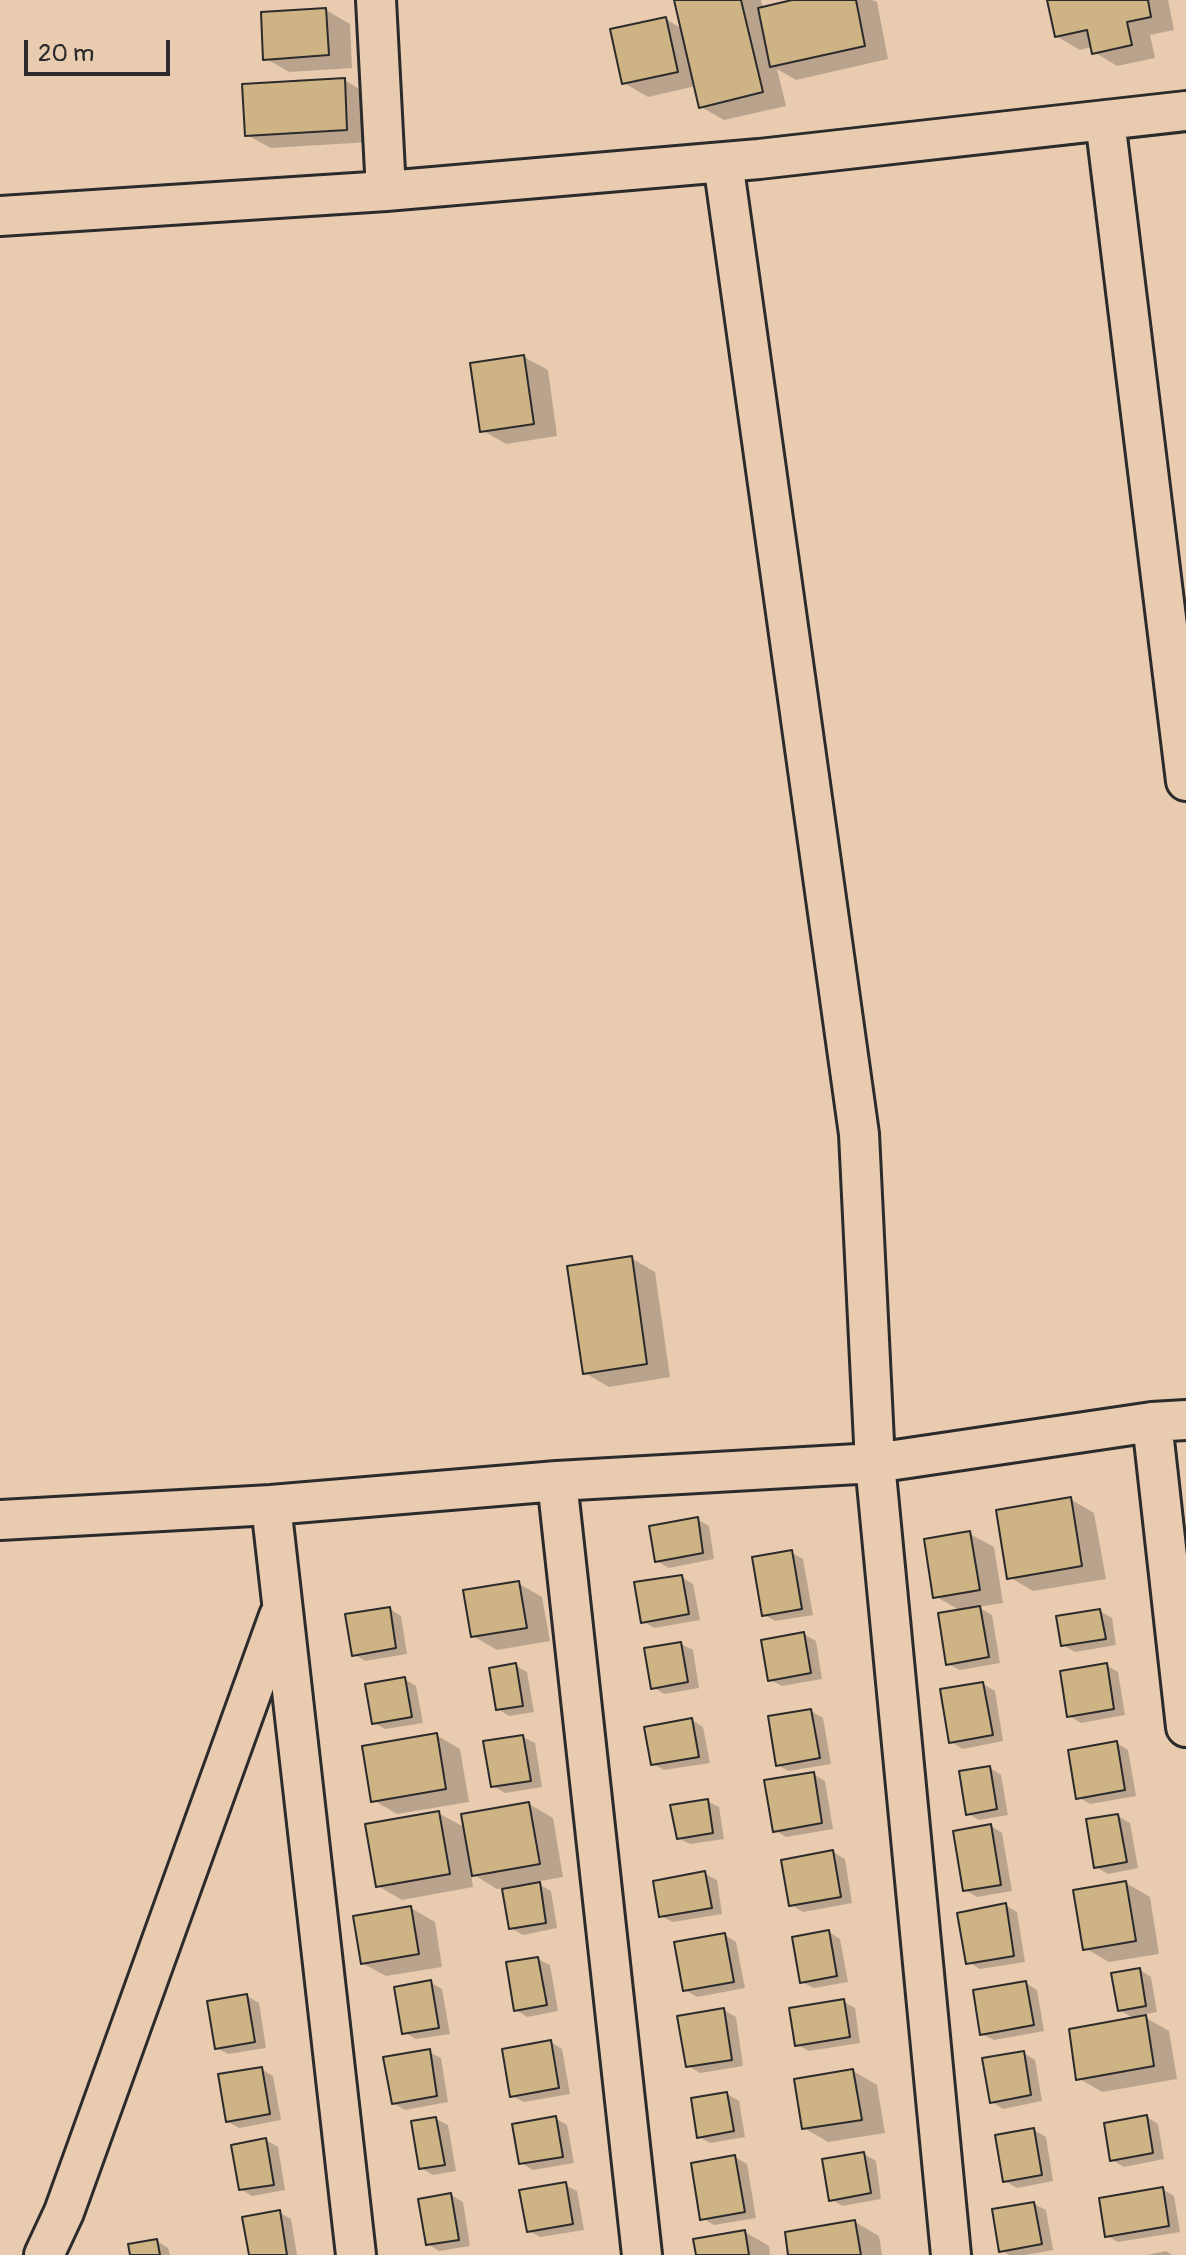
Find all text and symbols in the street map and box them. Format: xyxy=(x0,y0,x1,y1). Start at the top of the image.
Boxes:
scale bar xyxy=(28,24,174,74)
text: 20 m xyxy=(38,39,94,68)

